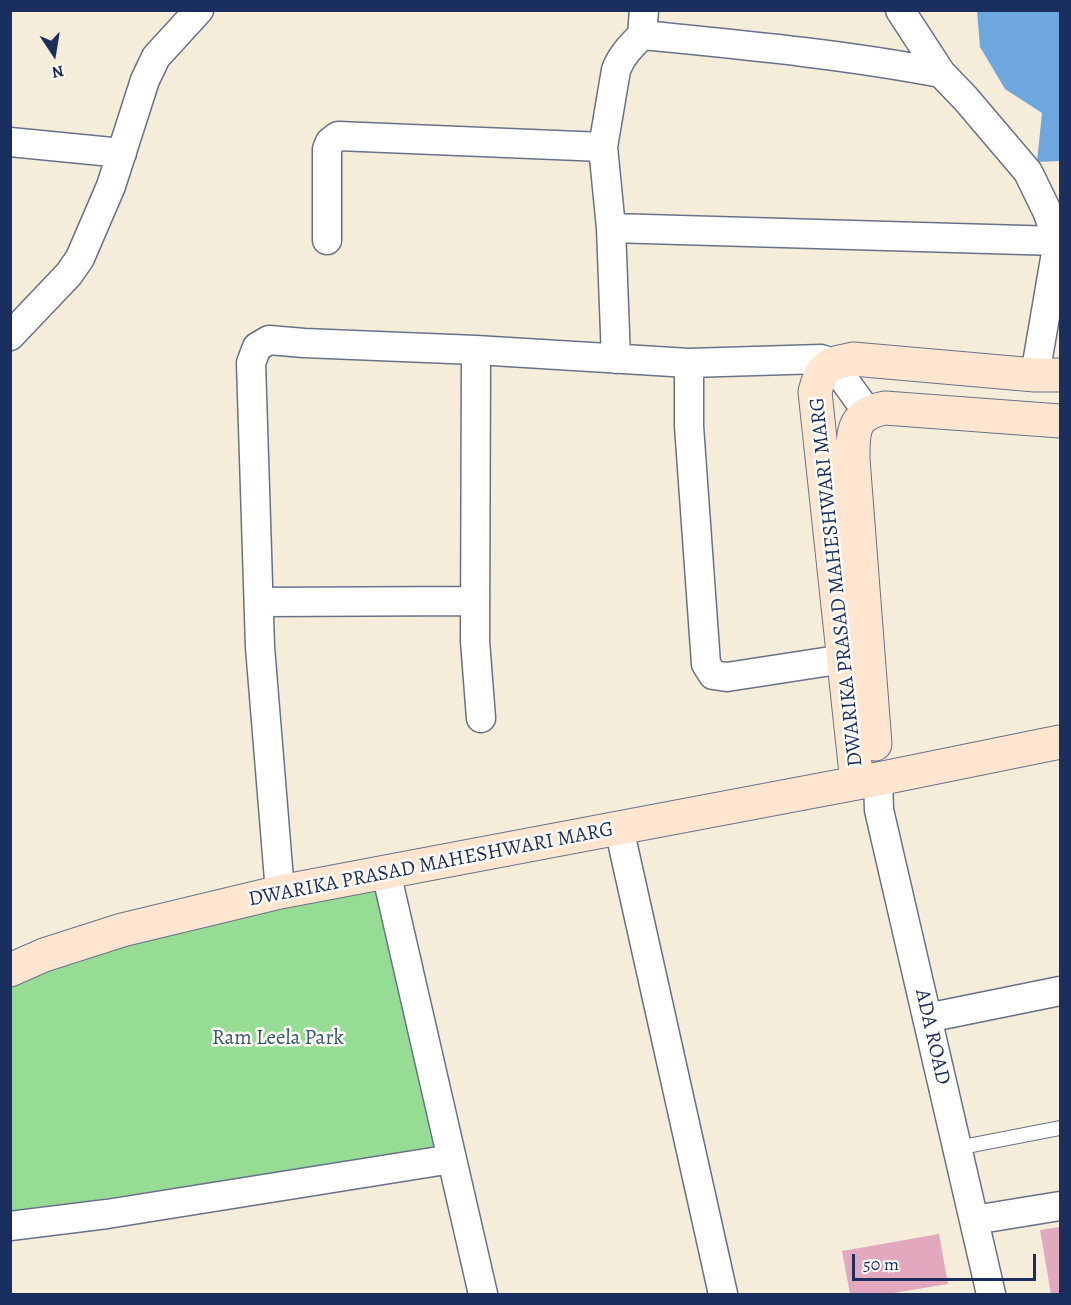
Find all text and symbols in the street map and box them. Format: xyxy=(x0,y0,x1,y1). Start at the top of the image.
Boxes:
north arrow xyxy=(24,24,84,84)
text: N xyxy=(50,60,66,84)
street label: DWARIKA PRASAD MAHESHWARI MARG xyxy=(805,396,869,768)
street label: DWARIKA PRASAD MAHESHWARI MARG xyxy=(246,817,616,913)
street label: ADA ROAD xyxy=(909,987,955,1087)
park label: Ram Leela Park xyxy=(212,1026,344,1052)
scale bar xyxy=(855,1242,1040,1280)
text: 50 m xyxy=(863,1252,899,1276)

